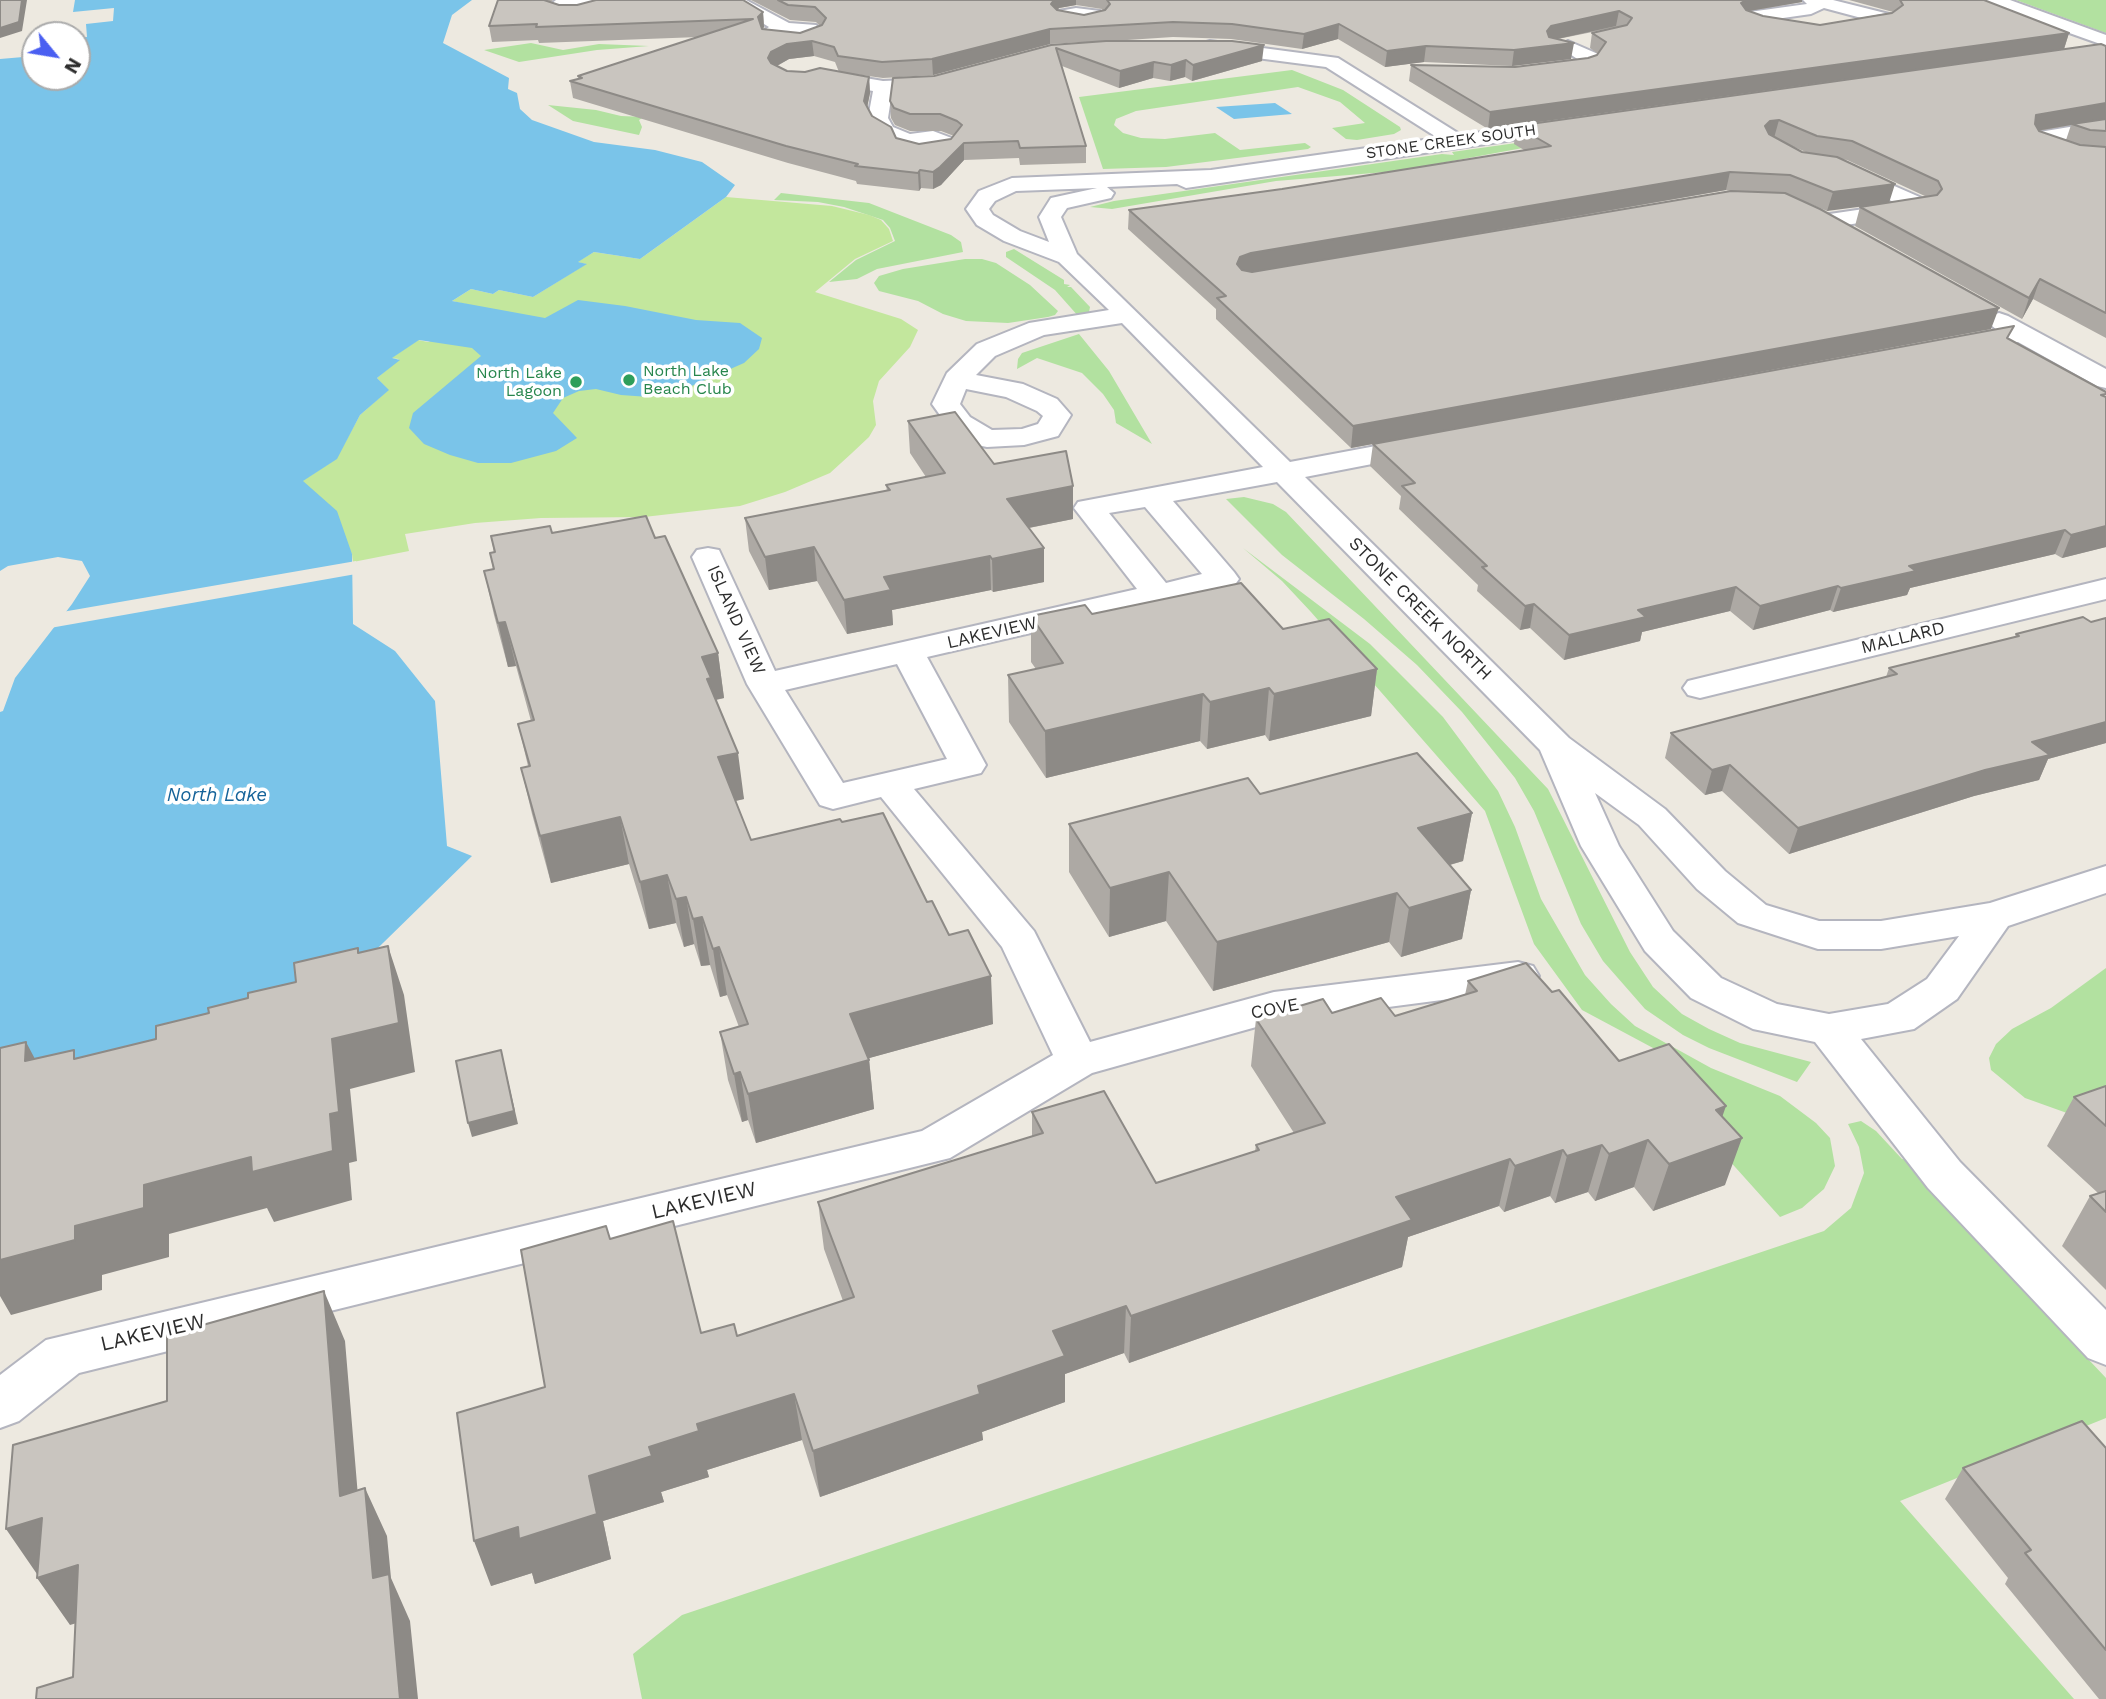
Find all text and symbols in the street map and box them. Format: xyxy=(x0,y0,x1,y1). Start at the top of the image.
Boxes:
north arrow xyxy=(21,21,91,91)
text: N xyxy=(59,54,86,78)
street label: STONE CREEK SOUTH xyxy=(1365,121,1537,163)
place label: North Lake Beach Club xyxy=(643,361,732,399)
place label: North Lake Lagoon xyxy=(476,363,562,401)
marker: North Lake Beach Club xyxy=(621,372,637,388)
marker: North Lake Lagoon xyxy=(568,374,584,390)
street label: STONE CREEK NORTH xyxy=(1344,533,1496,685)
street label: ISLAND VIEW xyxy=(702,562,770,678)
street label: LAKEVIEW xyxy=(945,612,1039,654)
street label: MALLARD xyxy=(1859,617,1947,659)
water label: North Lake xyxy=(167,784,267,806)
street label: COVE xyxy=(1249,994,1301,1024)
street label: LAKEVIEW xyxy=(649,1177,759,1225)
street label: LAKEVIEW xyxy=(98,1309,208,1357)

